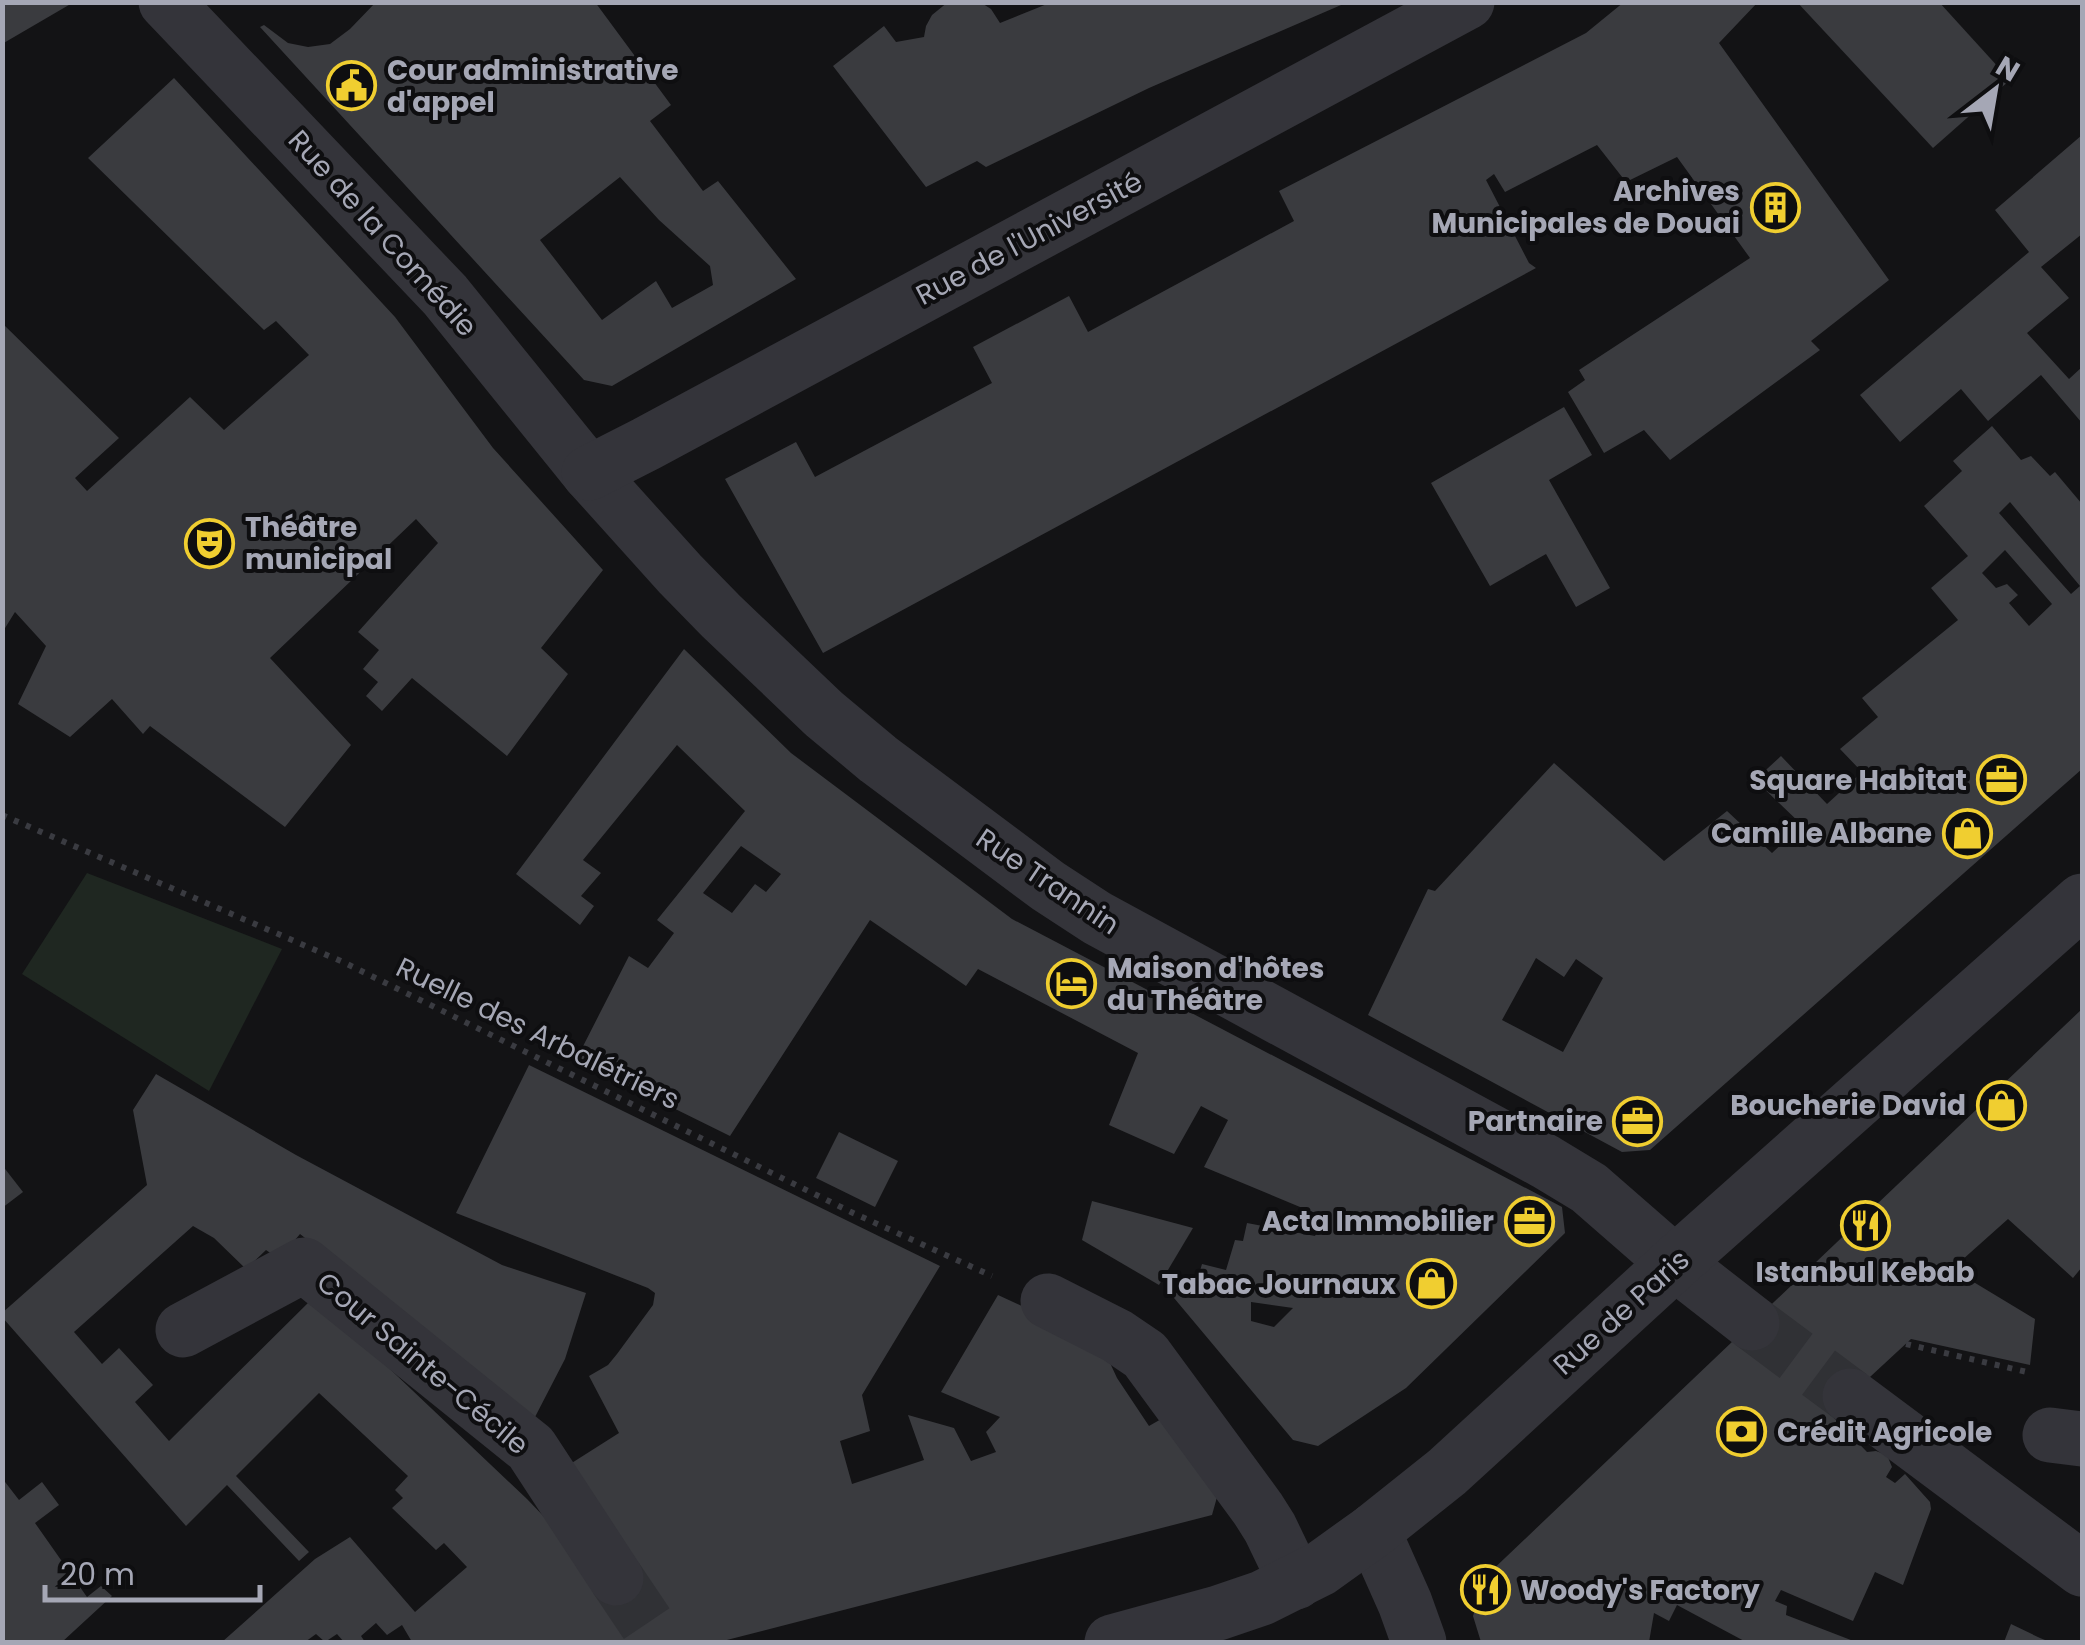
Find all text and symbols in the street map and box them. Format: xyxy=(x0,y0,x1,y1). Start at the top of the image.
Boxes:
north arrow xyxy=(1945,40,2045,140)
text: N xyxy=(1989,47,2027,91)
place label: Cour administrative d'appel xyxy=(387,51,678,122)
public building icon: Cour administrative d'appel xyxy=(326,60,378,112)
street label: Rue de la Comédie xyxy=(279,122,486,345)
street label: Rue de l'Université xyxy=(909,162,1149,315)
place label: Archives Municipales de Douai xyxy=(1431,172,1740,243)
building icon: Archives Municipales de Douai xyxy=(1749,181,1801,233)
place label: Théâtre municipal xyxy=(245,508,392,579)
theatre icon: Théâtre municipal xyxy=(184,517,236,569)
office icon: Square Habitat xyxy=(1976,754,2028,806)
place label: Square Habitat xyxy=(1749,761,1967,800)
shop icon: Camille Albane xyxy=(1941,807,1993,859)
place label: Camille Albane xyxy=(1711,814,1932,853)
street label: Rue Trannin xyxy=(968,819,1127,944)
street label: Ruelle des Arbalétriers xyxy=(390,948,686,1119)
place label: Maison d'hôtes du Théâtre xyxy=(1107,949,1324,1020)
hotel icon: Maison d'hôtes du Théâtre xyxy=(1046,958,1098,1010)
shop icon: Boucherie David xyxy=(1975,1079,2027,1131)
place label: Boucherie David xyxy=(1730,1086,1966,1125)
office icon: Partnaire xyxy=(1612,1095,1664,1147)
place label: Partnaire xyxy=(1468,1102,1603,1141)
office icon: Acta Immobilier xyxy=(1503,1195,1555,1247)
restaurant icon: Istanbul Kebab xyxy=(1839,1199,1891,1251)
place label: Acta Immobilier xyxy=(1262,1202,1494,1241)
street label: Rue de Paris xyxy=(1545,1241,1698,1384)
place label: Istanbul Kebab xyxy=(1755,1253,1975,1292)
shop icon: Tabac Journaux xyxy=(1405,1258,1457,1310)
street label: Cour Sainte-Cécile xyxy=(308,1263,537,1464)
place label: Tabac Journaux xyxy=(1161,1265,1397,1304)
bank icon: Crédit Agricole xyxy=(1716,1406,1768,1458)
place label: Crédit Agricole xyxy=(1777,1413,1992,1452)
scale bar xyxy=(45,1540,260,1602)
text: 20 m xyxy=(60,1553,135,1596)
restaurant icon: Woody's Factory xyxy=(1459,1564,1511,1616)
place label: Woody's Factory xyxy=(1520,1571,1760,1610)

